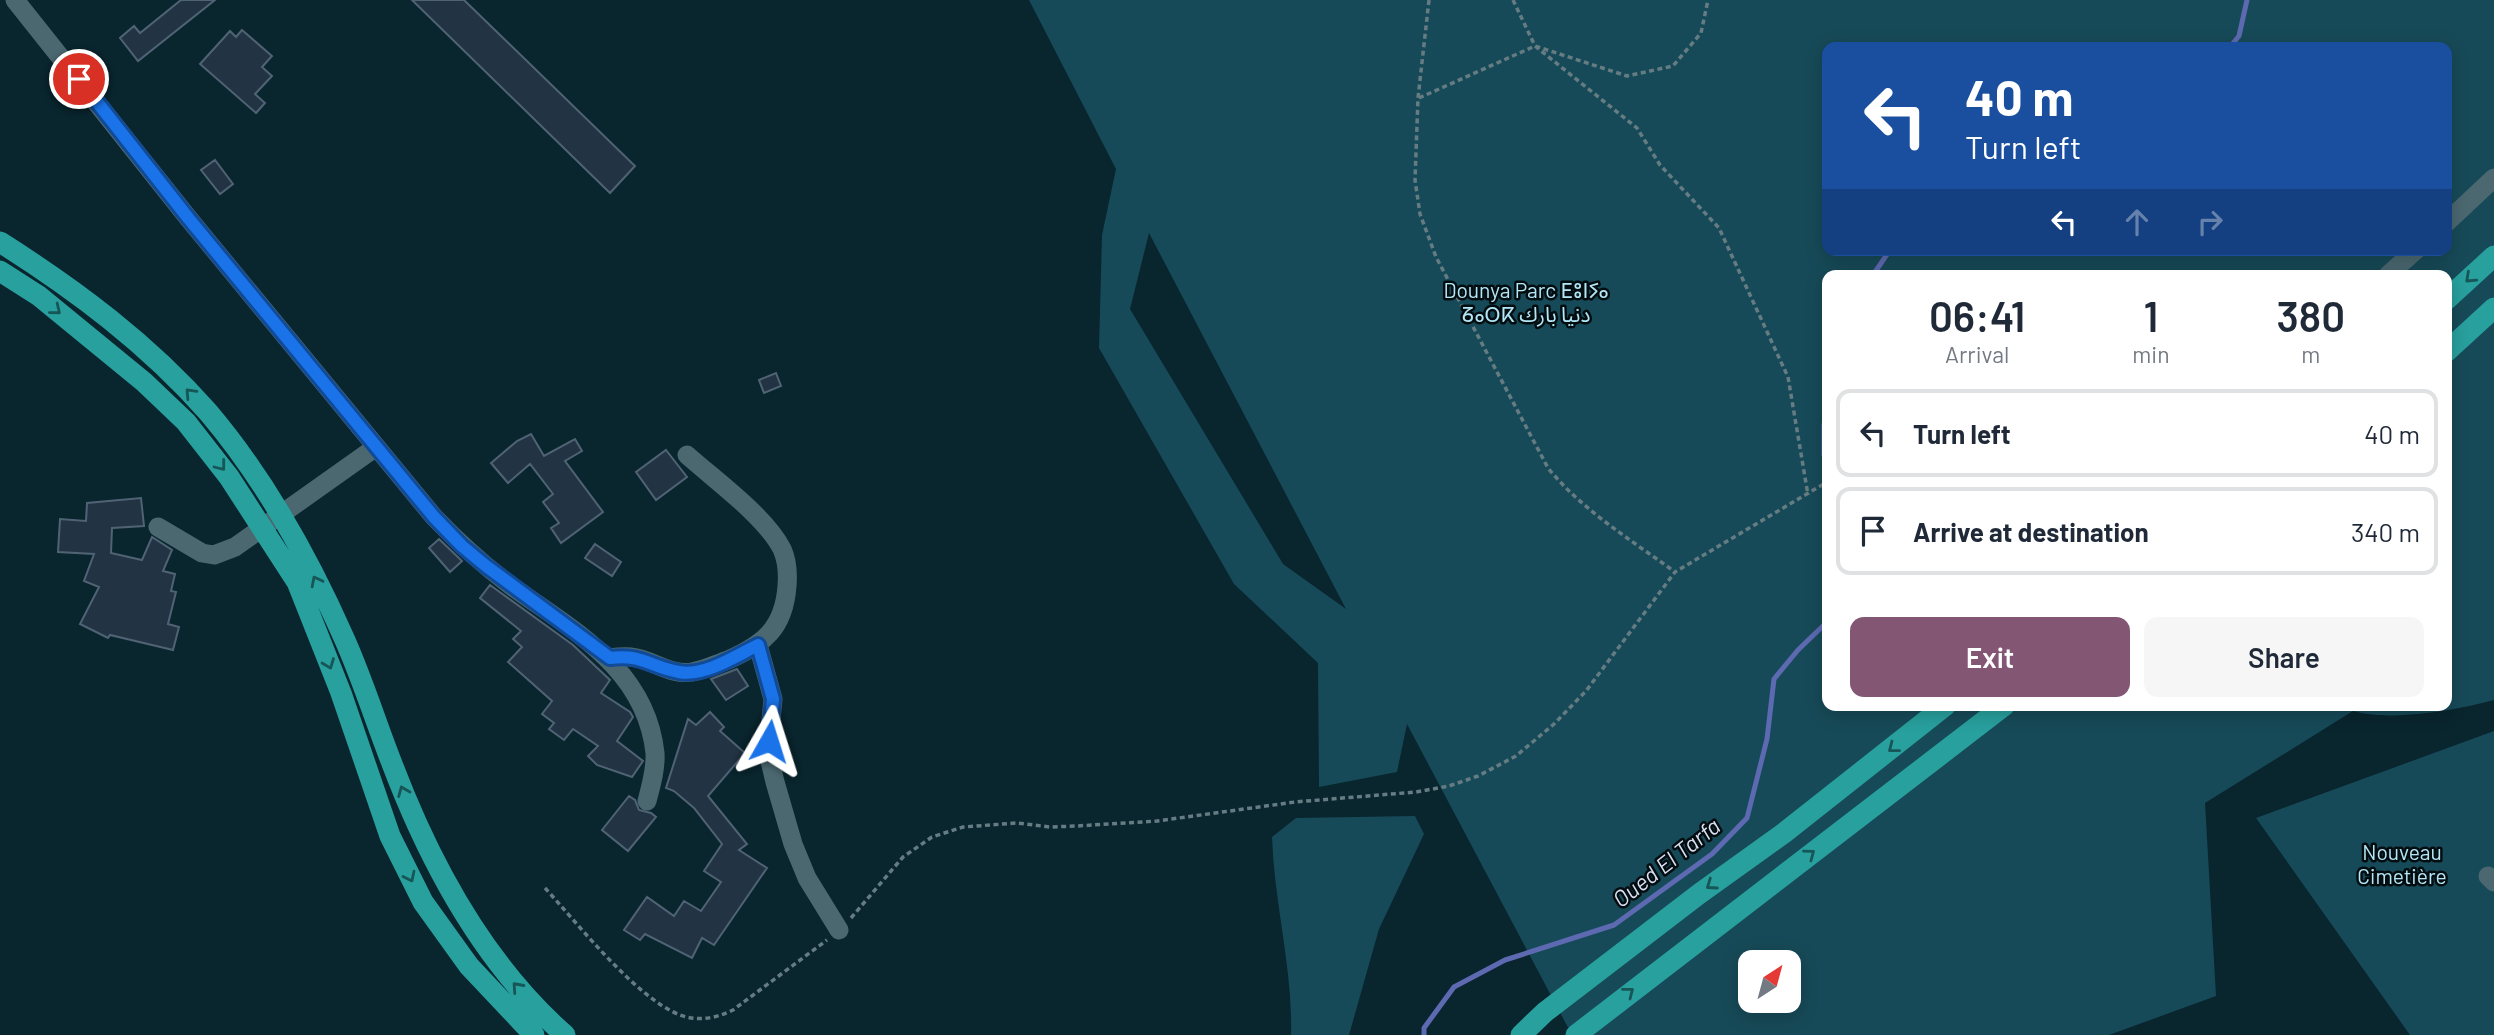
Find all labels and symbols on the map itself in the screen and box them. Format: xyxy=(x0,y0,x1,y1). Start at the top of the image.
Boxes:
pin xyxy=(49,49,109,109)
one-way arrow xyxy=(2465,270,2478,283)
park label: Dounya Parc ⴹⵓⵏⵢⴰ ⵒⴰⵔⴽ دنيا بارك xyxy=(1443,277,1609,327)
one-way arrow xyxy=(48,302,60,315)
one-way arrow xyxy=(185,388,198,401)
one-way arrow xyxy=(212,458,225,470)
one-way arrow xyxy=(311,576,325,588)
one-way arrow xyxy=(321,658,335,670)
position arrow xyxy=(732,704,806,778)
one-way arrow xyxy=(1888,739,1900,752)
one-way arrow xyxy=(397,786,411,799)
water label: Oued El Tarfa xyxy=(1607,811,1725,913)
park label: Nouveau Cimetière xyxy=(2357,839,2447,888)
one-way arrow xyxy=(1802,850,1815,862)
one-way arrow xyxy=(402,869,416,882)
one-way arrow xyxy=(1706,877,1719,889)
north arrow xyxy=(1738,950,1801,1013)
one-way arrow xyxy=(513,982,525,995)
one-way arrow xyxy=(1622,988,1634,1001)

